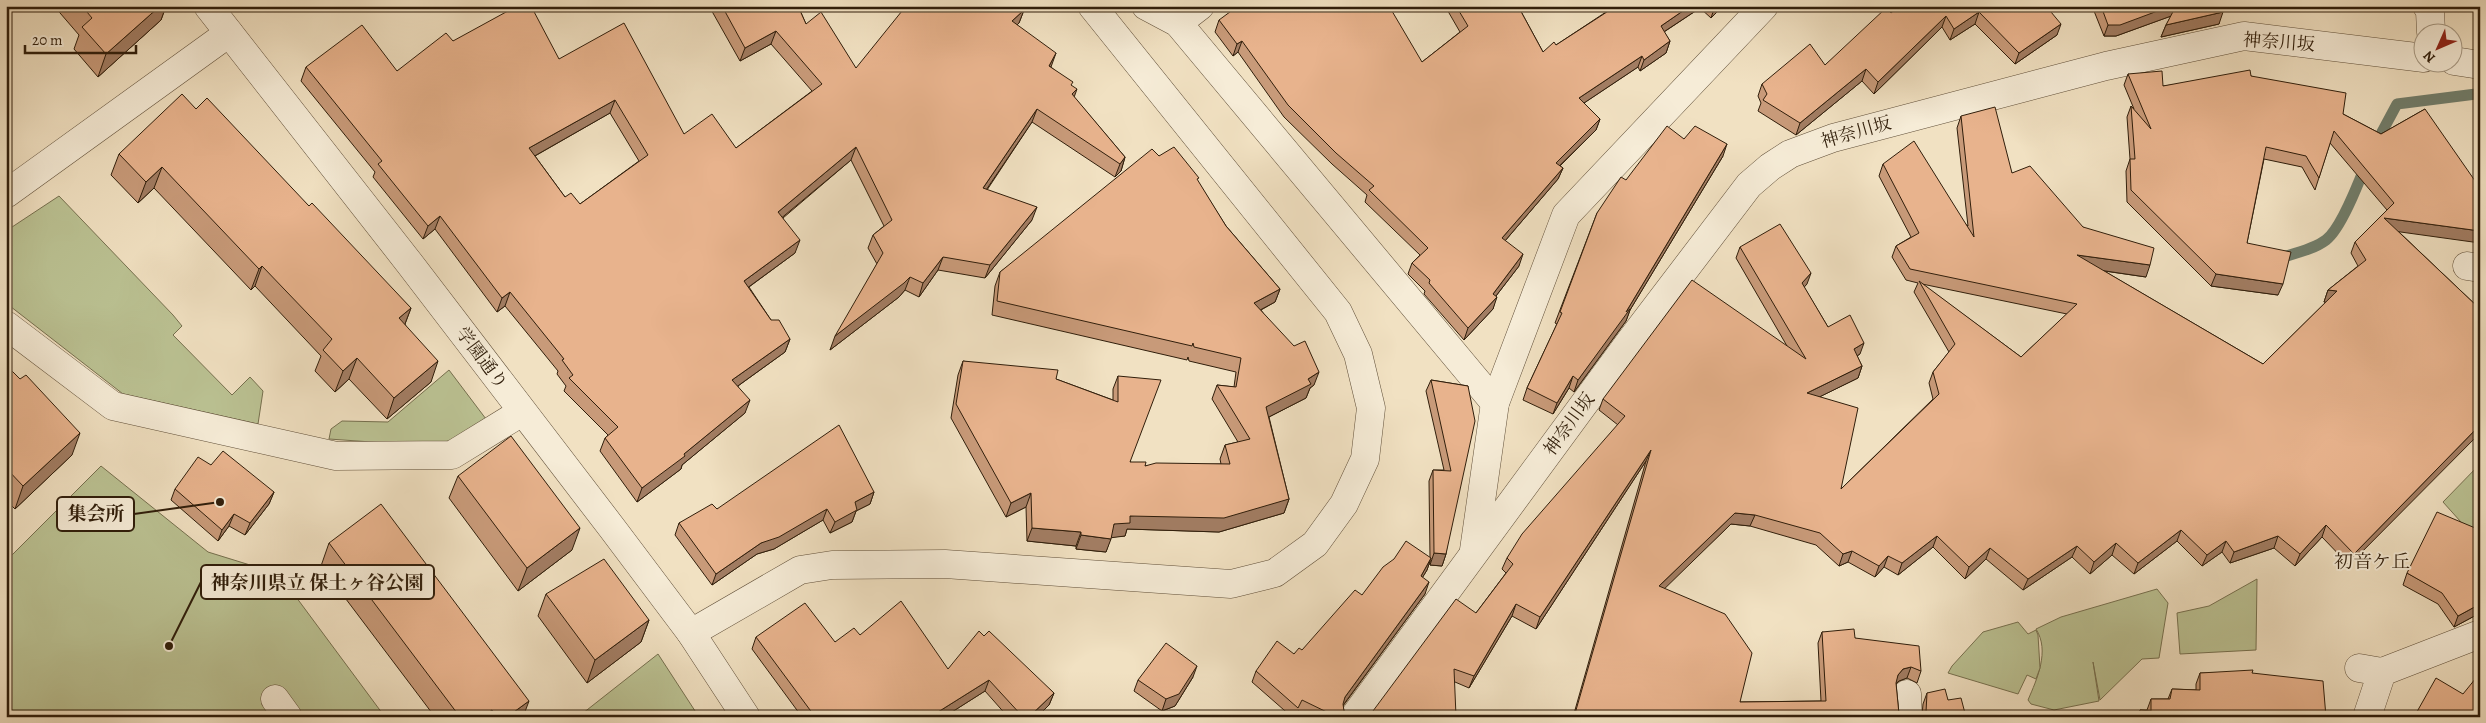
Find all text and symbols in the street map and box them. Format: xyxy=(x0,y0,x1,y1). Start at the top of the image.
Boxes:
scale bar xyxy=(25,22,136,54)
north arrow xyxy=(2414,22,2464,72)
street label: 神奈川坂 xyxy=(2242,28,2316,56)
text: 20 m xyxy=(32,30,63,50)
text: N xyxy=(2419,47,2439,67)
street label: 神奈川坂 xyxy=(1818,111,1894,153)
street label: 学園通り xyxy=(451,322,513,394)
street label: 神奈川坂 xyxy=(1538,388,1600,460)
callout: 集会所 xyxy=(57,497,134,531)
text: 集会所 xyxy=(67,501,125,527)
district label: 初音ケ丘 xyxy=(2334,549,2410,575)
callout: 神奈川県立 保土ヶ谷公園 xyxy=(201,565,434,599)
text: 神奈川県立 保土ヶ谷公園 xyxy=(211,570,423,596)

